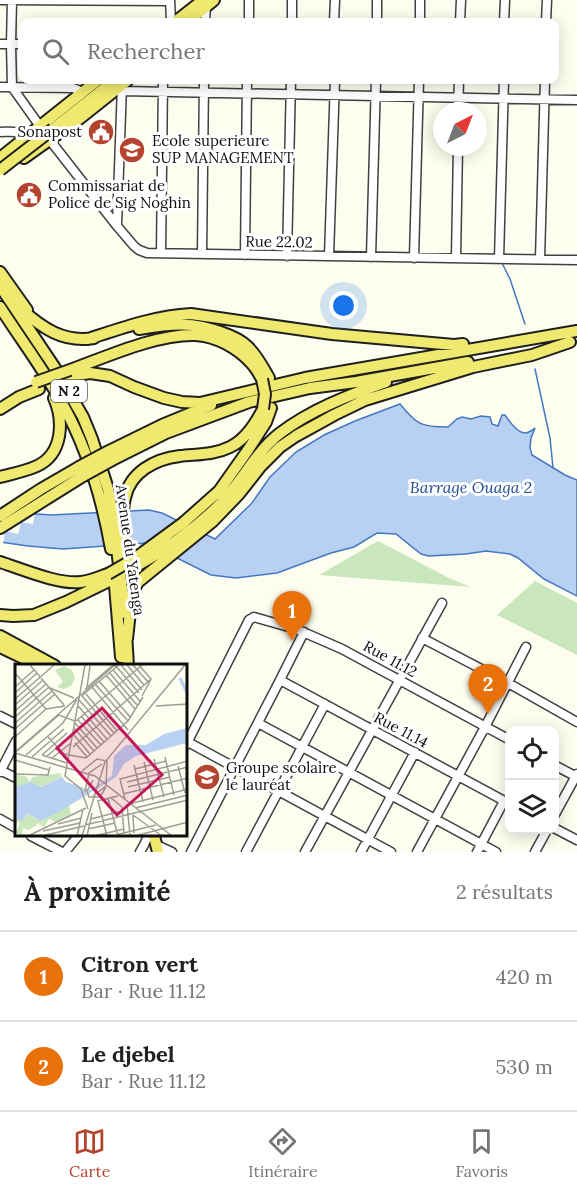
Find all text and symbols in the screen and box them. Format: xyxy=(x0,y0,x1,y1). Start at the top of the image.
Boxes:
search box xyxy=(18,18,559,84)
icon: search xyxy=(39,35,72,68)
text: Rechercher xyxy=(87,37,205,65)
north arrow xyxy=(433,102,487,156)
public building icon: Sonapost xyxy=(86,117,116,147)
place label: Sonapost xyxy=(17,122,82,141)
place label: Ecole superieure SUP MANAGEMENT xyxy=(152,131,294,167)
school or university icon: Ecole superieure SUP MANAGEMENT xyxy=(117,135,147,165)
place label: Commissariat de Police de Sig Noghin xyxy=(48,176,191,212)
public building icon: Commissariat de Police de Sig Noghin xyxy=(14,180,44,210)
street label: Rue 22.02 xyxy=(245,231,313,252)
your location xyxy=(329,291,358,320)
road number: N 2 xyxy=(51,380,87,402)
water label: Barrage Ouaga 2 xyxy=(410,477,532,497)
street label: Avenue du Yatenga xyxy=(112,482,149,617)
pin: 1 xyxy=(272,592,312,641)
street label: Rue 11.12 xyxy=(360,636,420,681)
inset map xyxy=(15,664,188,837)
pin: 2 xyxy=(468,664,508,714)
street label: Rue 11.14 xyxy=(371,707,432,752)
map controls xyxy=(505,726,559,834)
button: locate xyxy=(505,726,559,780)
place label: Groupe scolaire le lauréat xyxy=(226,758,337,794)
school or university icon: Groupe scolaire le lauréat xyxy=(192,762,222,792)
button: layers xyxy=(505,780,559,834)
text: À proximité xyxy=(24,875,170,908)
text: 2 résultats xyxy=(456,879,553,904)
text: Citron vert xyxy=(81,950,198,978)
text: 1 xyxy=(39,964,48,989)
text: 420 m xyxy=(496,964,553,989)
text: Bar · Rue 11.12 xyxy=(81,978,206,1003)
text: Le djebel xyxy=(81,1040,175,1068)
text: 2 xyxy=(38,1054,49,1079)
text: 530 m xyxy=(495,1054,553,1079)
text: Bar · Rue 11.12 xyxy=(81,1068,206,1093)
tab: Carte xyxy=(69,1125,110,1181)
tab: Itinéraire xyxy=(248,1125,318,1181)
tab: Favoris xyxy=(456,1125,508,1181)

